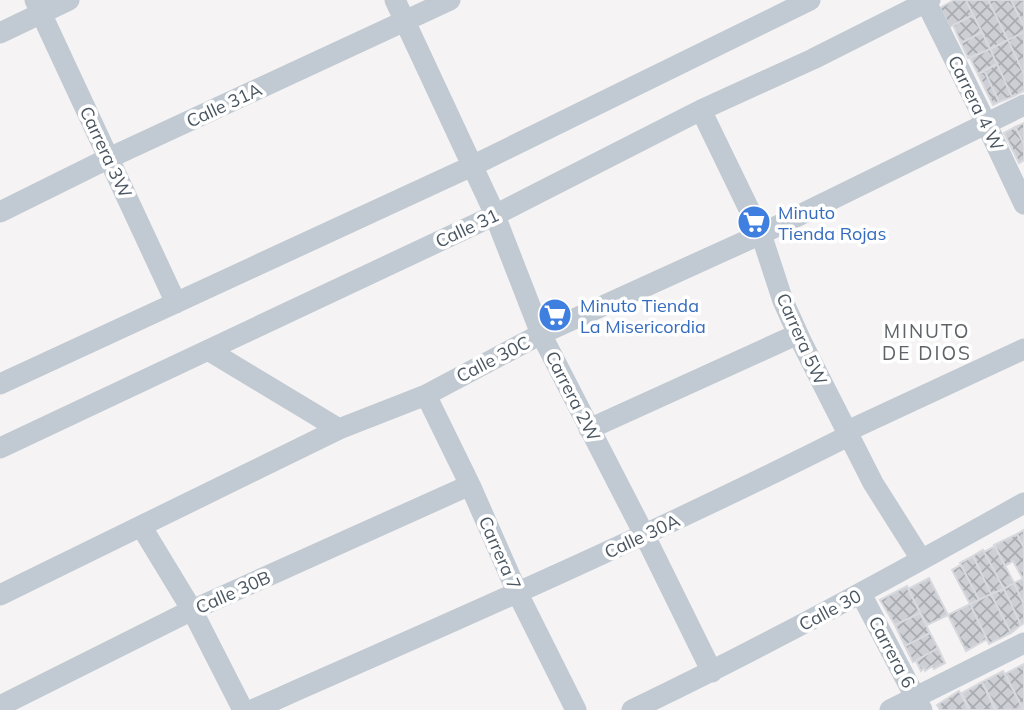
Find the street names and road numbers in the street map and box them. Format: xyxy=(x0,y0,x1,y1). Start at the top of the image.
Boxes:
street label: Carrera 4 W xyxy=(943,52,1009,154)
street label: Calle 31A xyxy=(183,78,265,132)
street label: Carrera 3W xyxy=(75,103,137,201)
street label: Calle 31 xyxy=(432,203,502,253)
street label: Carrera 5W xyxy=(771,289,833,389)
street label: Calle 30C xyxy=(452,331,534,387)
street label: Carrera 2W xyxy=(540,347,606,445)
street label: Calle 30A xyxy=(601,509,683,563)
street label: Carrera 7 xyxy=(474,513,526,593)
street label: Calle 30B xyxy=(192,565,274,619)
street label: Calle 30 xyxy=(795,584,865,636)
street label: Carrera 6 xyxy=(863,612,921,692)

